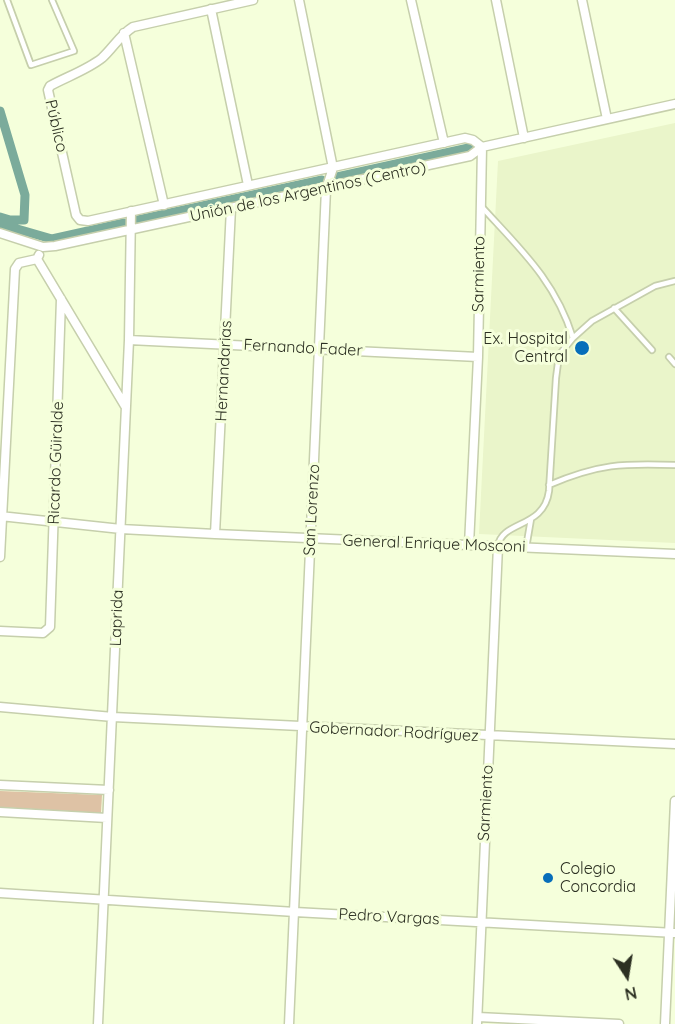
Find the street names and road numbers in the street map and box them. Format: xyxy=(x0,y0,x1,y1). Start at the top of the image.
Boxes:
street label: Público xyxy=(41,98,71,154)
street label: Unión de los Argentinos (Centro) xyxy=(188,158,428,226)
street label: Sarmiento xyxy=(469,236,489,312)
street label: Hernandarias xyxy=(212,320,236,422)
street label: Fernando Fader xyxy=(243,335,363,361)
street label: Ricardo Güiralde xyxy=(44,401,68,525)
street label: San Lorenzo xyxy=(300,464,324,556)
street label: General Enrique Mosconi xyxy=(342,531,526,557)
street label: Laprida xyxy=(106,589,128,647)
street label: Gobernador Rodríguez xyxy=(309,718,479,746)
street label: Sarmiento xyxy=(474,764,498,842)
street label: Pedro Vargas xyxy=(338,905,440,929)

